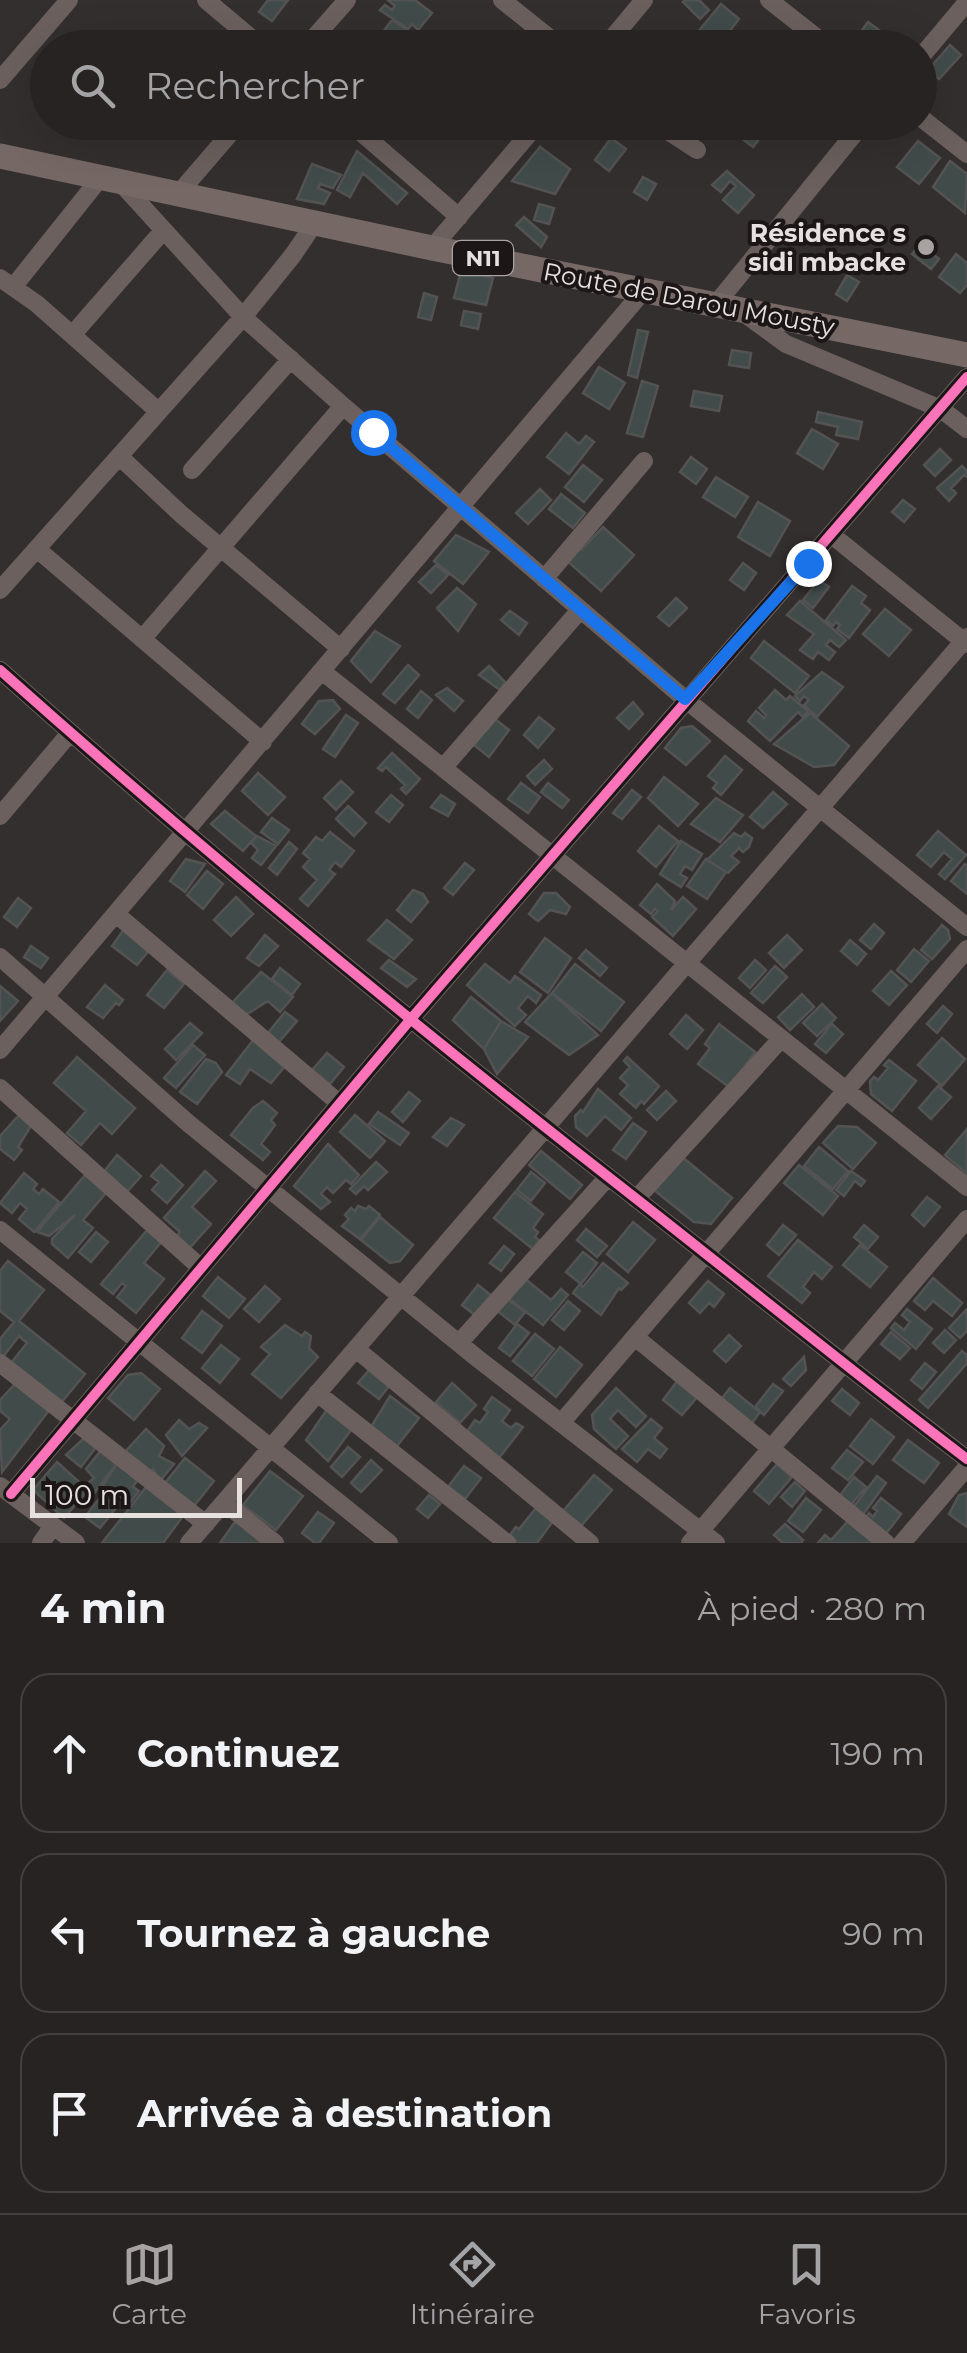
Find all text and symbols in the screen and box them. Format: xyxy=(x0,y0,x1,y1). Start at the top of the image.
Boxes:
search box xyxy=(30,30,937,140)
icon: search xyxy=(65,58,120,113)
text: Rechercher xyxy=(145,62,365,109)
place label: Résidence s sidi mbacke xyxy=(748,218,906,277)
marker: Résidence s sidi mbacke xyxy=(915,236,937,258)
road number: N11 xyxy=(453,241,513,275)
street label: Route de Darou Mousty xyxy=(541,256,838,342)
route start xyxy=(351,410,397,456)
route end xyxy=(786,541,832,587)
scale bar xyxy=(30,1473,242,1518)
text: 100 m xyxy=(45,1478,129,1512)
text: 4 min xyxy=(40,1582,167,1634)
text: À pied · 280 m xyxy=(697,1589,927,1628)
icon: ahead xyxy=(42,1726,97,1781)
text: Continuez xyxy=(137,1730,340,1777)
text: 190 m xyxy=(830,1734,925,1773)
icon: left xyxy=(42,1906,97,1961)
text: Tournez à gauche xyxy=(137,1910,490,1957)
text: 90 m xyxy=(842,1914,925,1953)
icon: arrive xyxy=(42,2086,97,2141)
text: Arrivée à destination xyxy=(137,2090,552,2137)
tab: Carte xyxy=(111,2237,187,2331)
tab: Itinéraire xyxy=(410,2237,535,2331)
tab: Favoris xyxy=(758,2237,856,2331)

